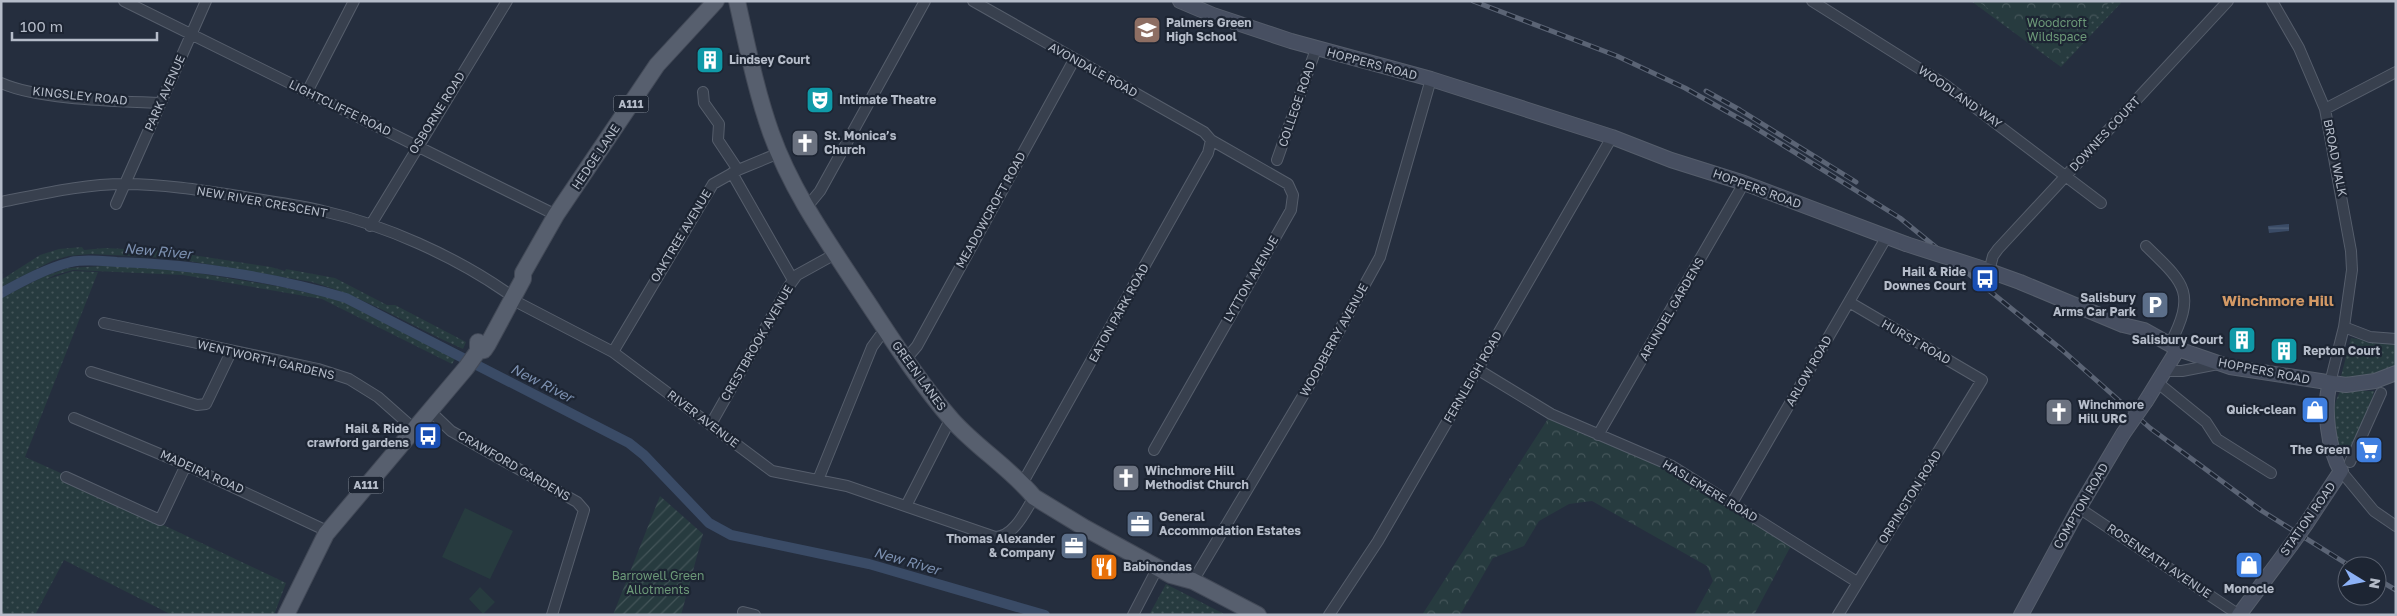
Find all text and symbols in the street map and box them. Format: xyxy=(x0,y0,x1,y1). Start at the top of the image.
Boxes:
scale bar xyxy=(12,10,158,42)
school or university icon: Palmers Green High School xyxy=(1132,15,1162,45)
place label: Palmers Green High School xyxy=(1166,15,1252,44)
park label: Woodcroft Wildspace xyxy=(2027,15,2087,44)
text: 100 m xyxy=(20,17,63,35)
street label: AVONDALE ROAD xyxy=(1046,39,1140,100)
street label: HOPPERS ROAD xyxy=(1325,44,1419,83)
building icon: Lindsey Court xyxy=(695,45,725,75)
street label: PARK AVENUE xyxy=(141,52,188,133)
place label: Lindsey Court xyxy=(729,52,810,67)
street label: COLLEGE ROAD xyxy=(1275,59,1318,149)
street label: WOODLAND WAY xyxy=(1916,62,2005,131)
street label: OSBORNE ROAD xyxy=(405,69,468,157)
street label: LIGHTCLIFFE ROAD xyxy=(287,76,394,139)
street label: KINGSLEY ROAD xyxy=(32,83,128,108)
theatre icon: Intimate Theatre xyxy=(805,85,835,115)
place label: Intimate Theatre xyxy=(839,92,936,107)
street label: DOWNES COURT xyxy=(2066,93,2144,174)
road number: A111 xyxy=(614,96,648,112)
street label: BROAD WALK xyxy=(2321,118,2350,198)
street label: HEDGE LANE xyxy=(568,121,623,192)
church icon: St. Monica’s Church xyxy=(790,128,820,158)
place label: St. Monica’s Church xyxy=(824,128,897,157)
street label: MEADOWCROFT ROAD xyxy=(952,149,1029,270)
street label: HOPPERS ROAD xyxy=(1711,166,1803,212)
street label: NEW RIVER CRESCENT xyxy=(195,183,329,221)
street label: OAKTREE AVENUE xyxy=(647,187,714,285)
street label: LYTTON AVENUE xyxy=(1220,233,1281,325)
water label: New River xyxy=(123,239,195,262)
street label: ARUNDEL GARDENS xyxy=(1636,254,1707,363)
street label: EATON PARK ROAD xyxy=(1085,261,1152,365)
place label: Hail & Ride Downes Court xyxy=(1884,264,1966,293)
bus stop icon: Hail & Ride Downes Court xyxy=(1970,264,2000,294)
street label: WOODBERRY AVENUE xyxy=(1296,281,1371,399)
street label: CRESTBROOK AVENUE xyxy=(717,282,796,403)
place label: Salisbury Arms Car Park xyxy=(2053,290,2137,319)
parking icon: Salisbury Arms Car Park xyxy=(2140,290,2170,320)
district label: Winchmore Hill xyxy=(2222,291,2334,309)
street label: HURST ROAD xyxy=(1879,316,1953,367)
building icon: Salisbury Court xyxy=(2227,325,2257,355)
street label: FERNLEIGH ROAD xyxy=(1440,328,1505,425)
place label: Salisbury Court xyxy=(2132,332,2223,347)
street label: ARLOW ROAD xyxy=(1782,333,1835,409)
street label: WENTWORTH GARDENS xyxy=(196,336,337,383)
building icon: Repton Court xyxy=(2269,336,2299,366)
street label: GREEN LANES xyxy=(889,338,950,414)
place label: Repton Court xyxy=(2303,343,2381,358)
street label: HOPPERS ROAD xyxy=(2217,354,2311,387)
water label: New River xyxy=(508,360,579,407)
street label: RIVER AVENUE xyxy=(664,387,742,450)
shop icon: Quick-clean xyxy=(2300,395,2330,425)
church icon: Winchmore Hill URC xyxy=(2044,397,2074,427)
place label: Winchmore Hill URC xyxy=(2078,397,2144,426)
place label: Quick-clean xyxy=(2226,402,2296,417)
place label: Hail & Ride crawford gardens xyxy=(307,421,409,450)
bus stop icon: Hail & Ride crawford gardens xyxy=(413,421,443,451)
street label: CRAWFORD GARDENS xyxy=(455,427,574,504)
supermarket icon: The Green xyxy=(2354,435,2384,465)
place label: The Green xyxy=(2290,442,2350,457)
street label: MADEIRA ROAD xyxy=(158,446,246,497)
street label: ORPINGTON ROAD xyxy=(1875,447,1944,546)
street label: HASLEMERE ROAD xyxy=(1660,456,1761,525)
street label: COMPTON ROAD xyxy=(2050,460,2111,551)
church icon: Winchmore Hill Methodist Church xyxy=(1111,463,1141,493)
place label: Winchmore Hill Methodist Church xyxy=(1145,463,1249,492)
road number: A111 xyxy=(348,476,384,494)
street label: STATION ROAD xyxy=(2277,479,2339,558)
office icon: General Accommodation Estates xyxy=(1125,509,1155,539)
place label: General Accommodation Estates xyxy=(1159,509,1301,538)
street label: ROSENEATH AVENUE xyxy=(2104,520,2214,601)
place label: Thomas Alexander & Company xyxy=(946,531,1056,560)
office icon: Thomas Alexander & Company xyxy=(1059,531,1089,561)
water label: New River xyxy=(872,543,945,579)
shop icon: Monocle xyxy=(2234,550,2264,580)
restaurant icon: Babinondas xyxy=(1089,552,1119,582)
north arrow xyxy=(2337,556,2387,606)
place label: Babinondas xyxy=(1123,559,1192,574)
park label: Barrowell Green Allotments xyxy=(612,568,704,597)
text: N xyxy=(2366,577,2385,590)
place label: Monocle xyxy=(2224,581,2274,596)

